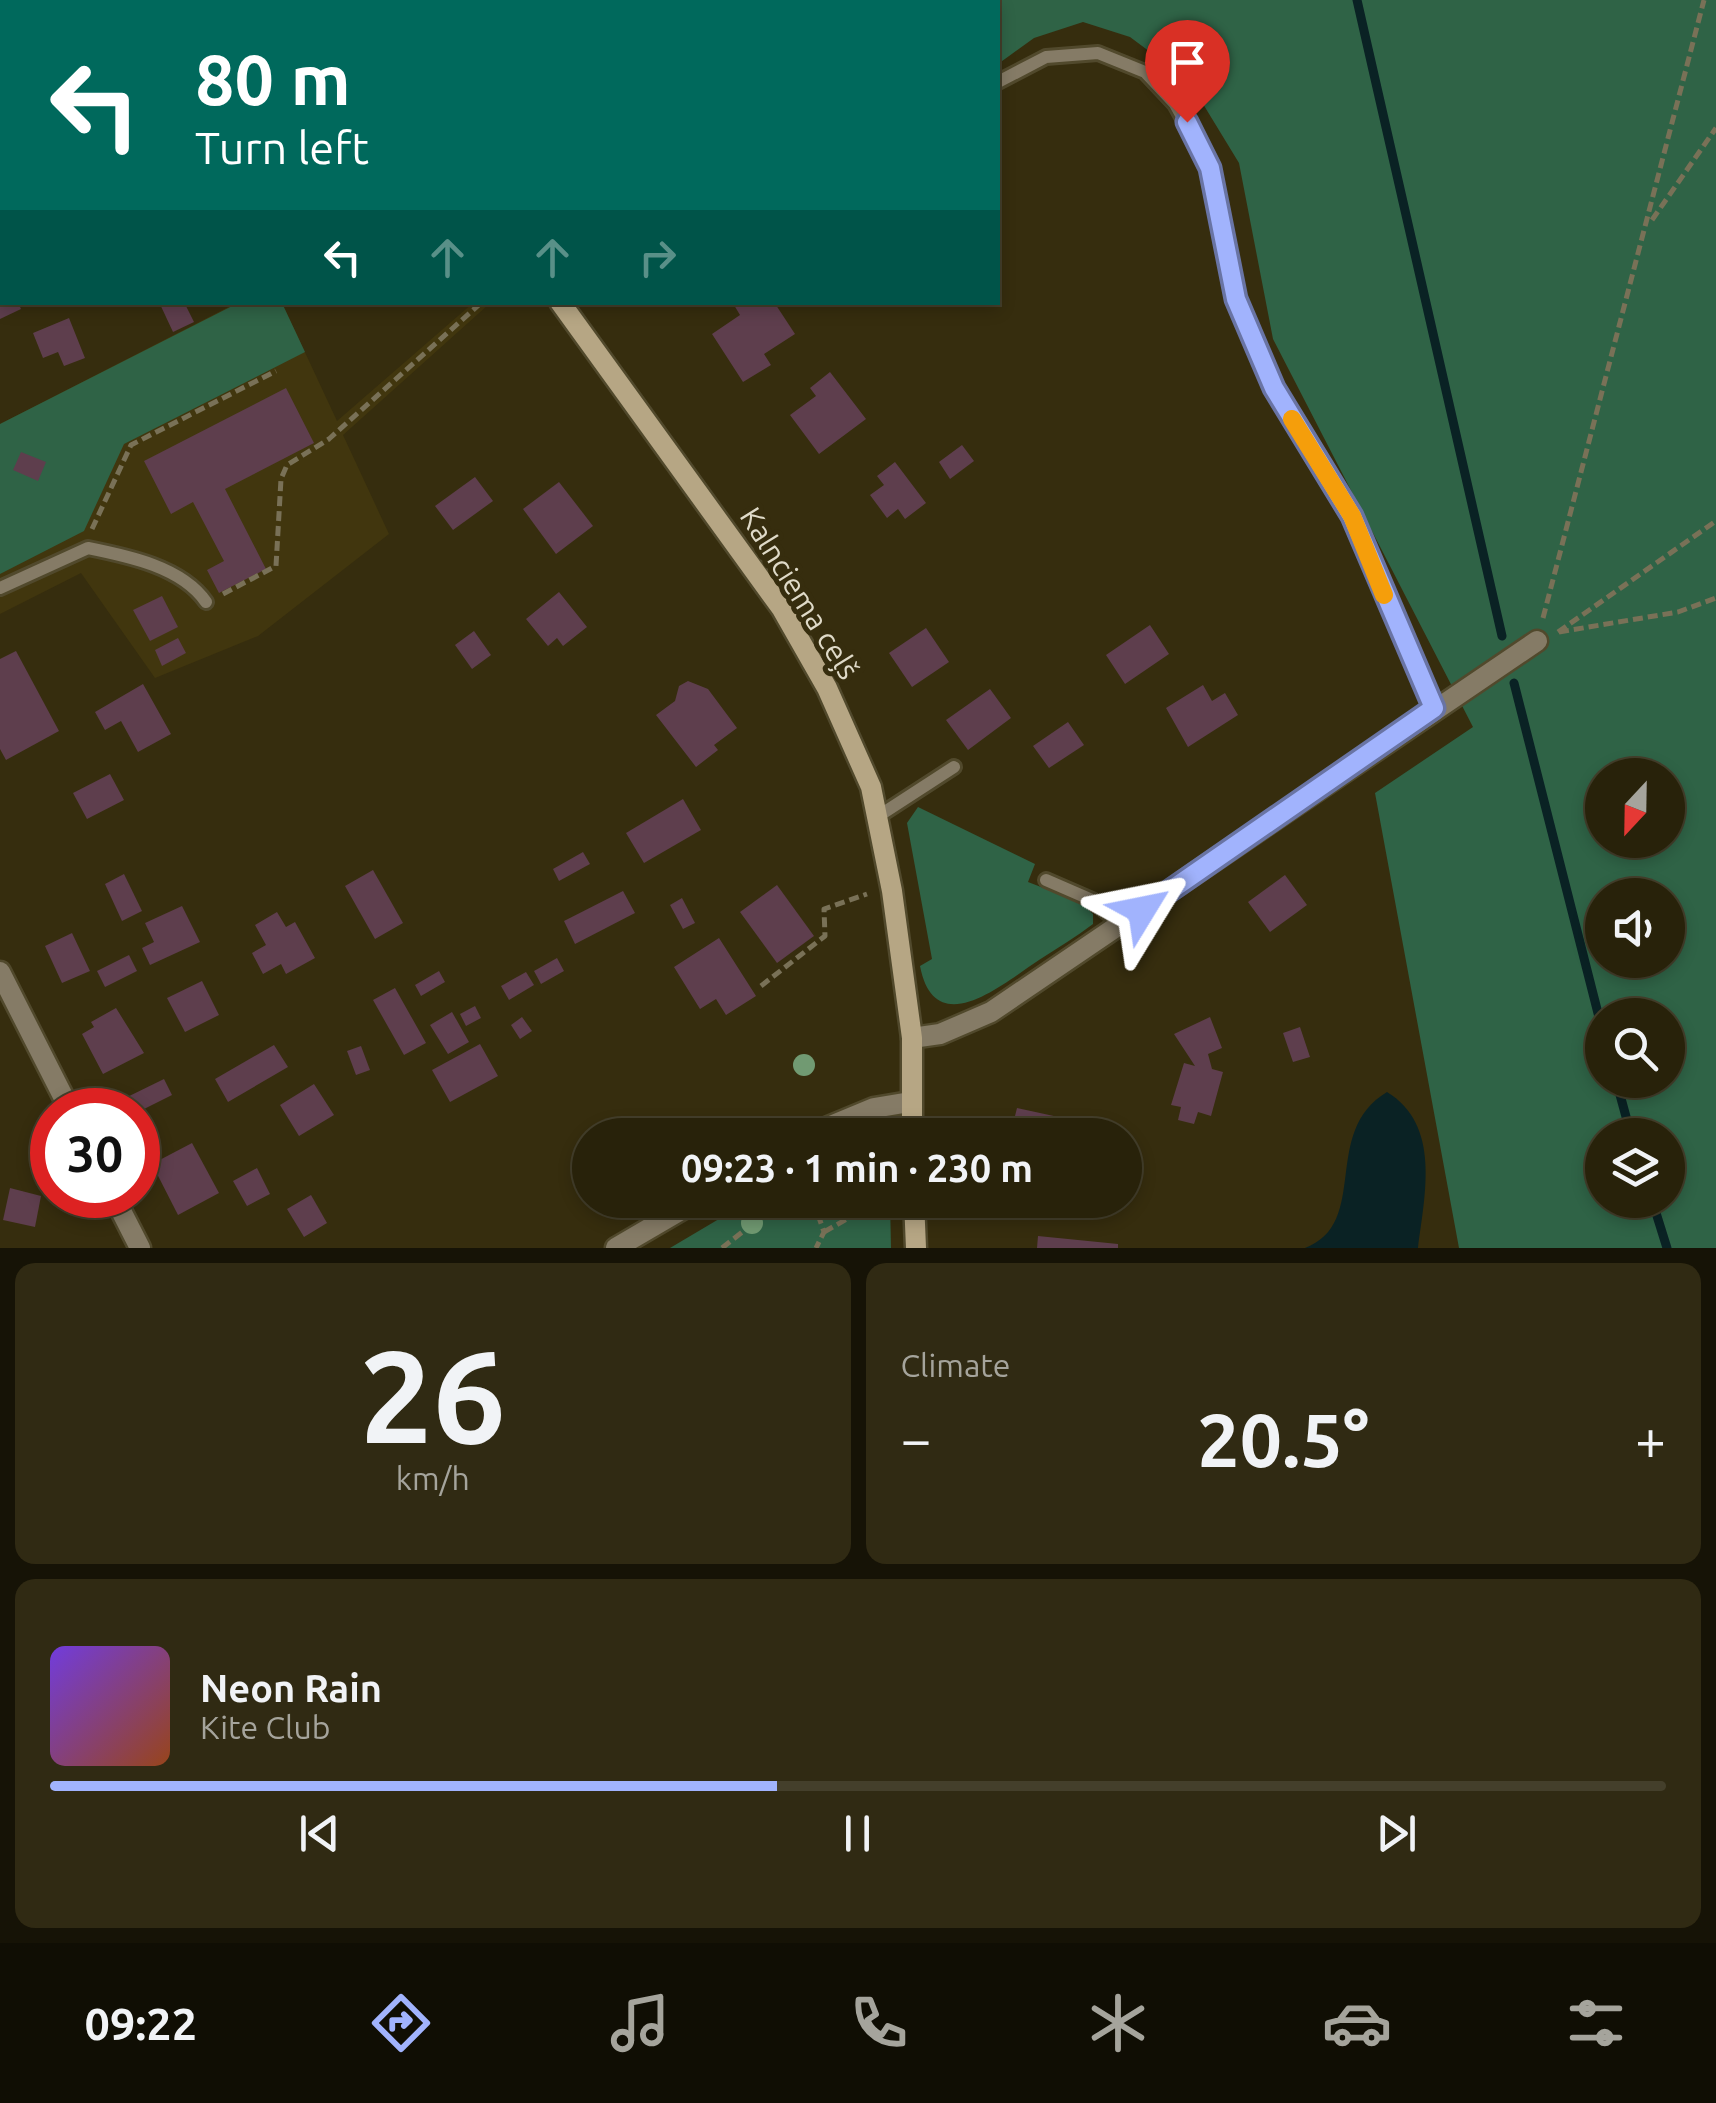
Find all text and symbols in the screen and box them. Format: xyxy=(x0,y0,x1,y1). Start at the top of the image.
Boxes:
pin xyxy=(1145,20,1230,123)
icon: arrive xyxy=(1160,35,1215,90)
icon: left xyxy=(30,40,160,170)
text: 80 m xyxy=(195,40,351,118)
text: Turn left xyxy=(195,122,369,173)
icon: left xyxy=(315,230,370,285)
icon: ahead xyxy=(420,230,475,285)
icon: ahead xyxy=(525,230,580,285)
icon: right xyxy=(630,230,685,285)
street label: Kalnciema ceļš xyxy=(734,501,866,685)
north arrow xyxy=(1585,758,1685,858)
map controls xyxy=(1585,758,1685,1218)
position arrow xyxy=(1090,858,1194,962)
button: sound xyxy=(1585,878,1685,978)
button: search xyxy=(1585,998,1685,1098)
speed limit sign: 30 xyxy=(30,1088,160,1218)
button: layers xyxy=(1585,1118,1685,1218)
text: 09:23 · 1 min · 230 m xyxy=(681,1147,1033,1189)
text: 26 xyxy=(359,1322,506,1468)
text: Climate xyxy=(901,1347,1011,1383)
text: 20.5° xyxy=(1197,1397,1369,1481)
text: − xyxy=(901,1408,932,1469)
text: + xyxy=(1635,1408,1666,1469)
text: km/h xyxy=(396,1460,470,1496)
text: Neon Rain xyxy=(200,1667,382,1709)
text: Kite Club xyxy=(200,1709,330,1745)
icon: previous xyxy=(292,1806,347,1861)
icon: pause xyxy=(830,1806,885,1861)
icon: next xyxy=(1369,1806,1424,1861)
icon: directions xyxy=(366,1988,436,2058)
icon: music xyxy=(605,1988,675,2058)
icon: phone xyxy=(844,1988,914,2058)
icon: climate xyxy=(1083,1988,1153,2058)
icon: car xyxy=(1322,1988,1392,2058)
icon: filters xyxy=(1561,1988,1631,2058)
text: 09:22 xyxy=(85,1998,197,2049)

